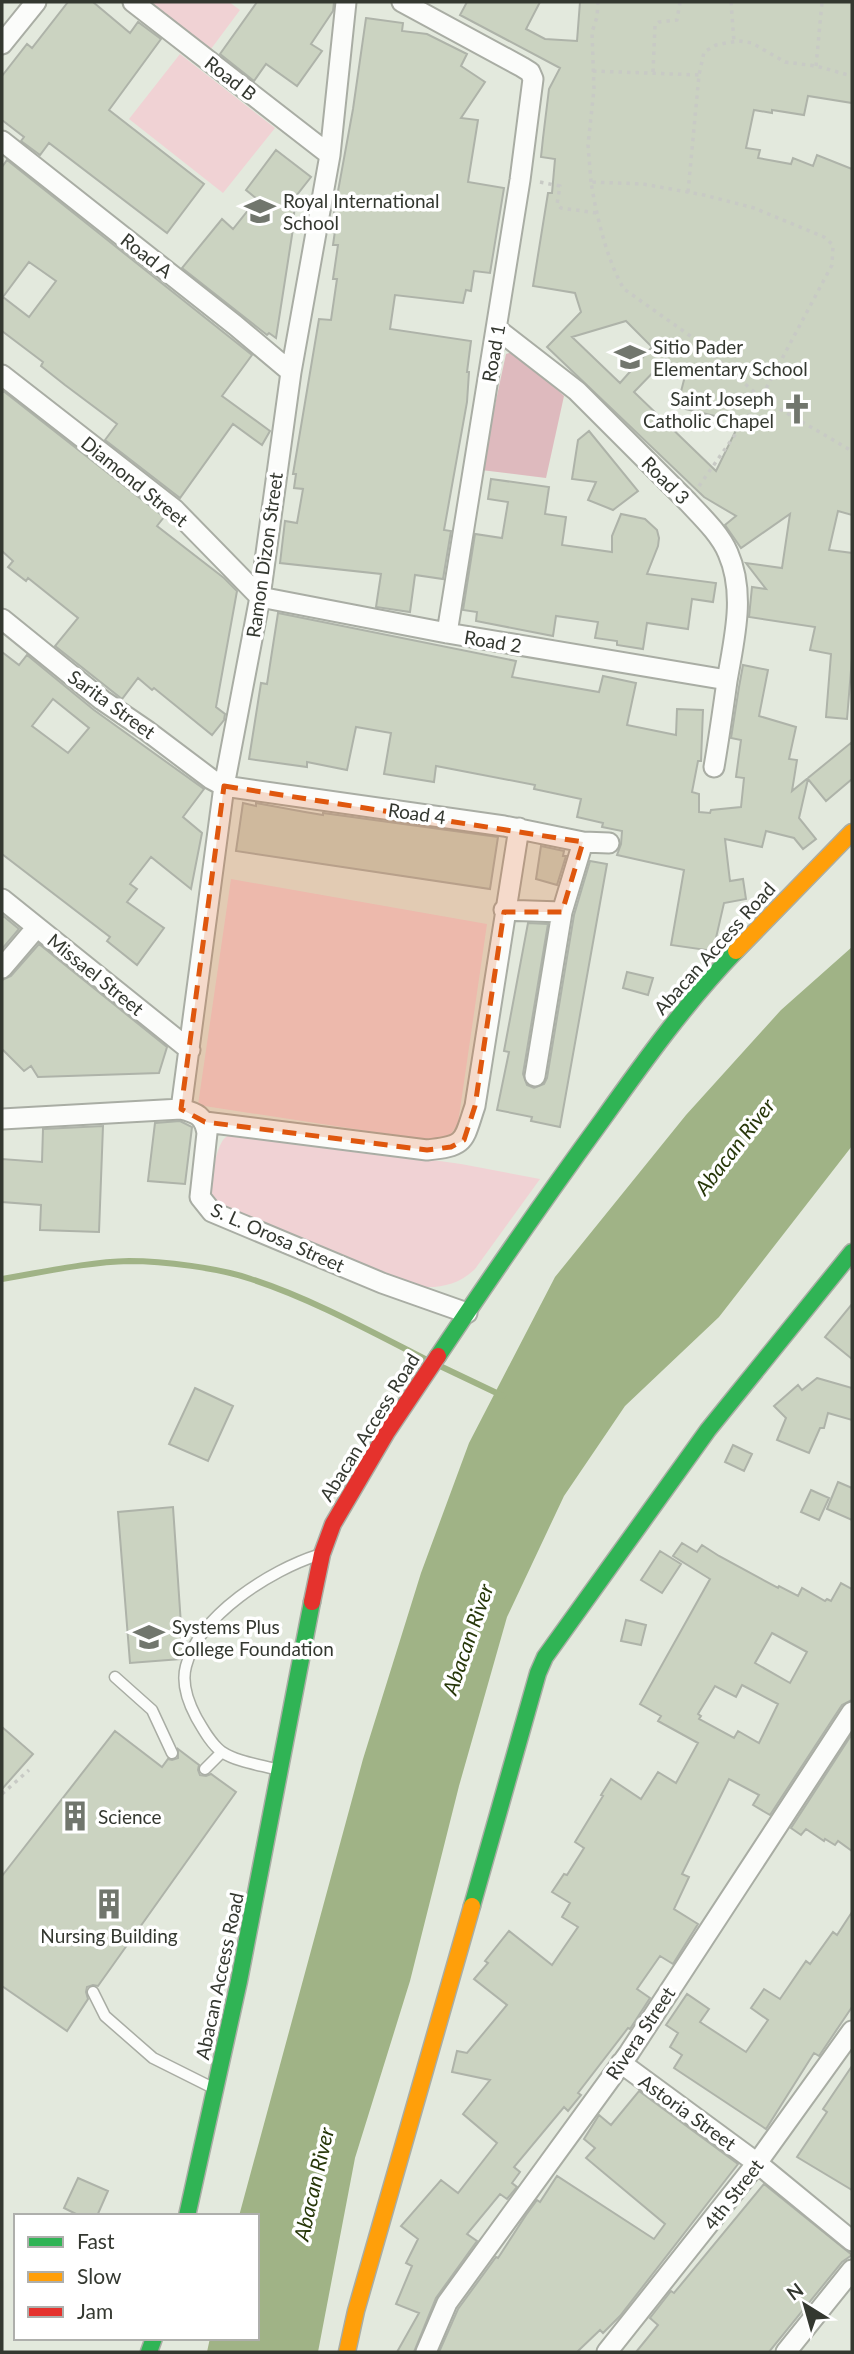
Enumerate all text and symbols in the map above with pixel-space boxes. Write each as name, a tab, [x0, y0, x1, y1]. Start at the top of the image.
street label: Road B	[201, 51, 261, 105]
place label: Royal International School	[283, 189, 439, 234]
school or university icon: Royal International School	[243, 194, 277, 228]
street label: Road A	[117, 228, 178, 282]
street label: Road 1	[477, 322, 509, 384]
place label: Sitio Pader Elementary School	[653, 335, 808, 380]
school or university icon: Sitio Pader Elementary School	[613, 340, 647, 374]
place label: Saint Joseph Catholic Chapel	[643, 387, 774, 432]
church icon: Saint Joseph Catholic Chapel	[780, 392, 814, 426]
street label: Diamond Street	[77, 431, 193, 531]
street label: Road 3	[637, 451, 695, 509]
street label: Ramon Dizon Street	[241, 471, 287, 639]
street label: Road 2	[463, 625, 523, 657]
street label: Sarita Street	[64, 665, 160, 743]
street label: Road 4	[387, 798, 447, 828]
street label: Abacan Access Road	[649, 877, 779, 1019]
street label: Missael Street	[43, 928, 149, 1020]
water label: Abacan River	[688, 1092, 780, 1200]
street label: S. L. Orosa Street	[208, 1197, 348, 1277]
street label: Abacan Access Road	[314, 1349, 424, 1505]
water label: Abacan River	[436, 1580, 498, 1698]
place label: Systems Plus College Foundation	[172, 1615, 334, 1660]
school or university icon: Systems Plus College Foundation	[132, 1620, 166, 1654]
building icon: Science	[58, 1799, 92, 1833]
place label: Science	[98, 1805, 161, 1828]
building icon: Nursing Building	[92, 1887, 126, 1921]
street label: Abacan Access Road	[190, 1890, 248, 2062]
place label: Nursing Building	[40, 1924, 178, 1947]
street label: Rivera Street	[601, 1982, 680, 2084]
street label: Astoria Street	[635, 2069, 741, 2155]
water label: Abacan River	[288, 2124, 338, 2244]
street label: 4th Street	[698, 2154, 768, 2234]
legend	[14, 2214, 259, 2340]
text: Fast	[77, 2228, 115, 2253]
text: Slow	[77, 2263, 122, 2288]
north arrow	[770, 2270, 840, 2340]
text: N	[782, 2277, 807, 2305]
text: Jam	[77, 2298, 113, 2323]

